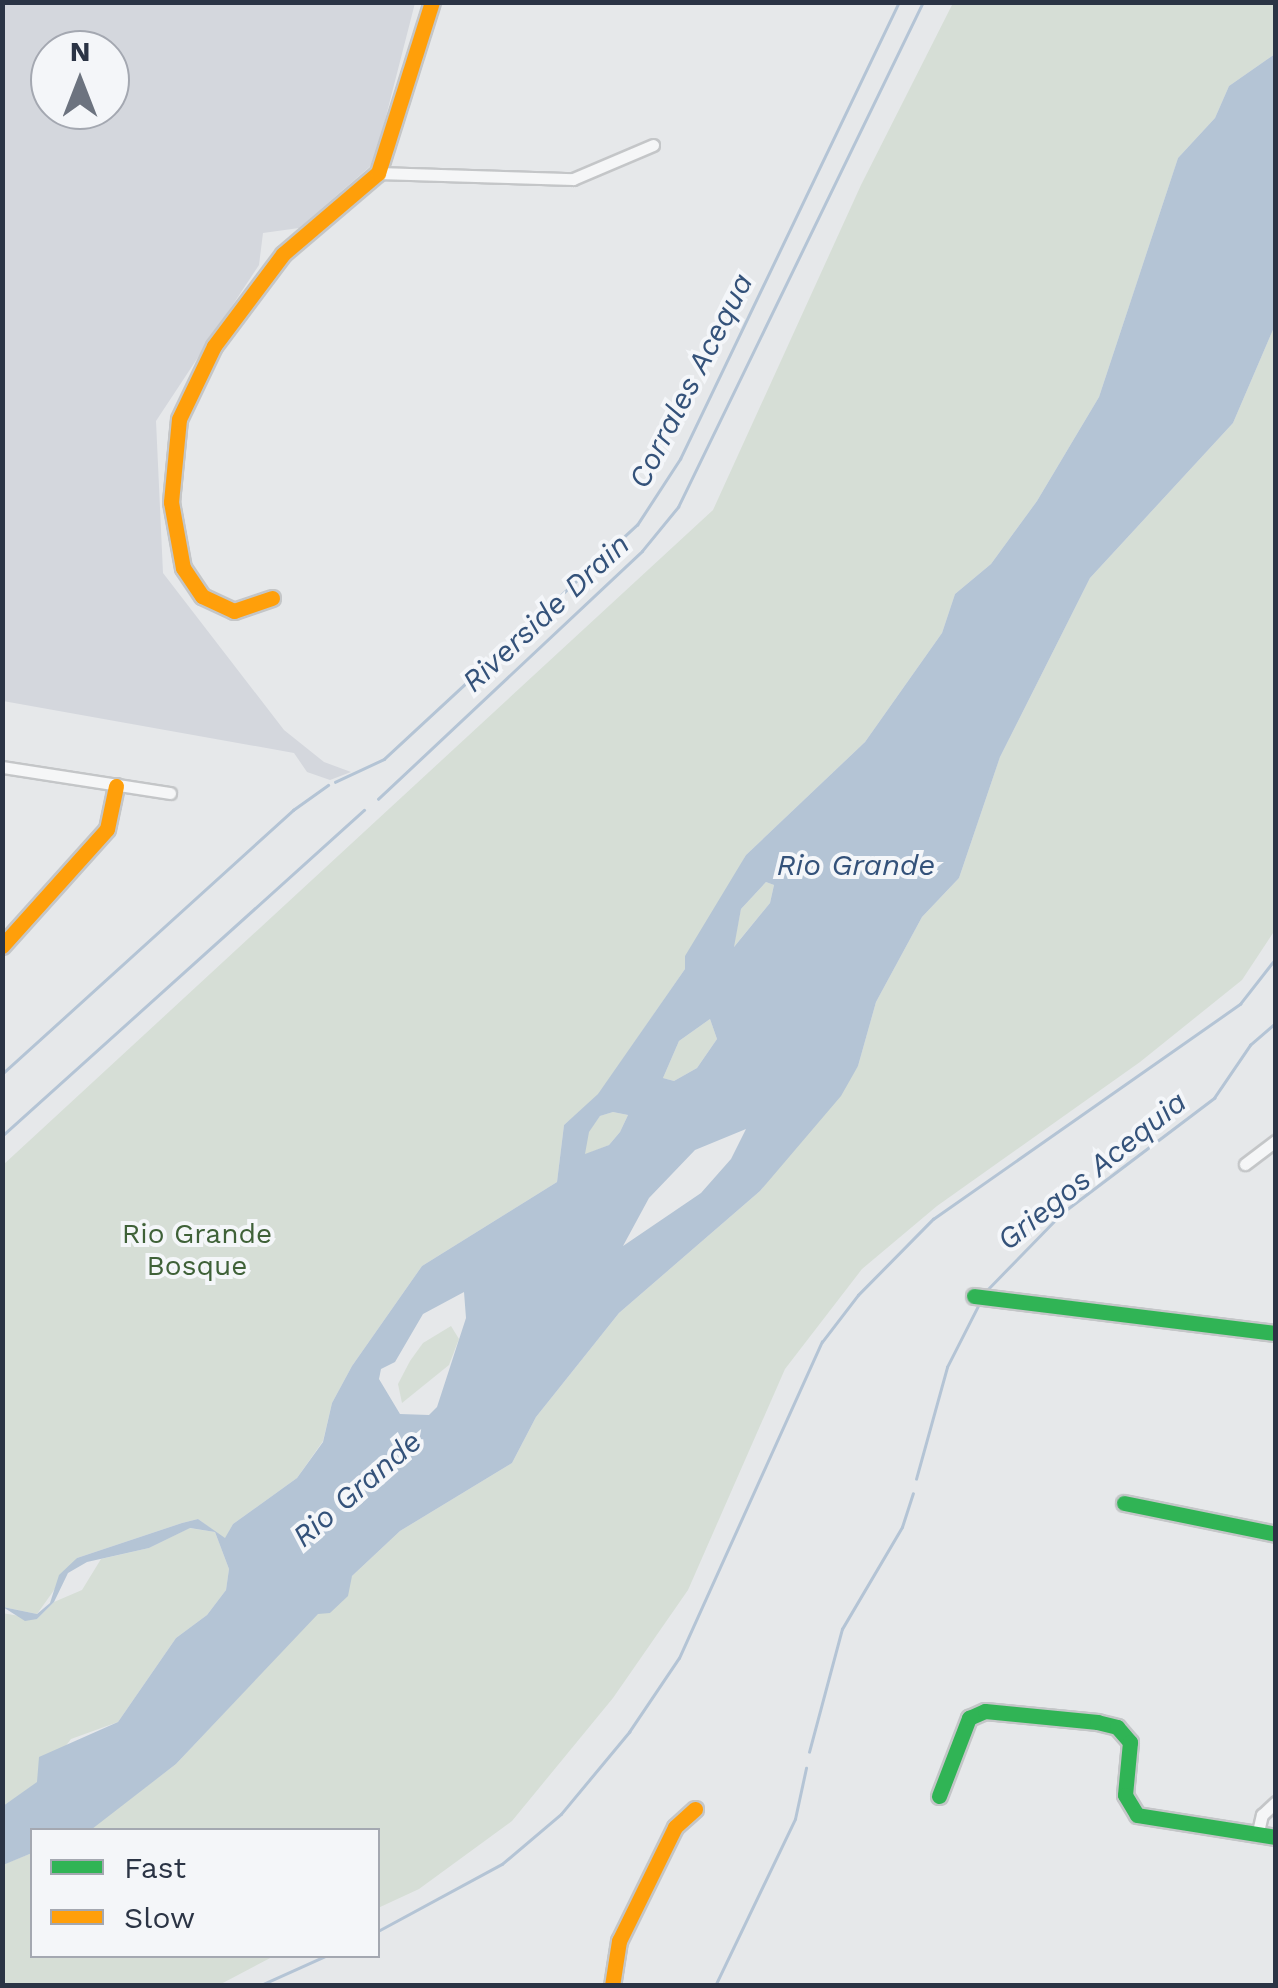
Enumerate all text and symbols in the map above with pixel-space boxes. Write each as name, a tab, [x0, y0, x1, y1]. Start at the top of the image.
north arrow	[30, 30, 130, 130]
text: N	[70, 35, 90, 68]
water label: Corrales Acequa	[621, 267, 761, 495]
water label: Riverside Drain	[455, 526, 637, 700]
water label: Rio Grande	[777, 847, 935, 883]
water label: Griegos Acequia	[990, 1083, 1194, 1259]
park label: Rio Grande Bosque	[122, 1217, 272, 1283]
water label: Rio Grande	[285, 1423, 429, 1555]
legend	[30, 1828, 380, 1958]
text: Fast	[124, 1850, 186, 1885]
text: Slow	[124, 1900, 195, 1935]

